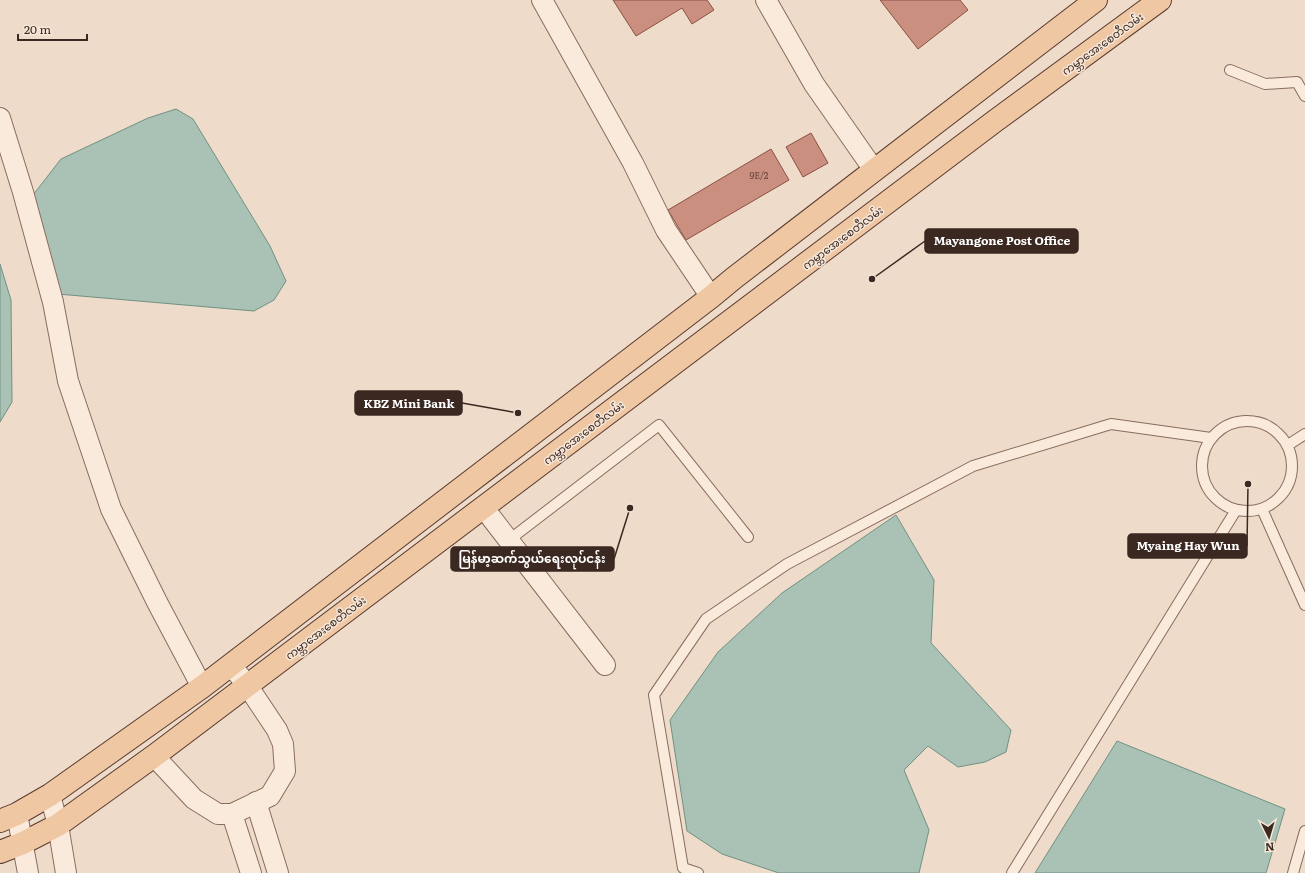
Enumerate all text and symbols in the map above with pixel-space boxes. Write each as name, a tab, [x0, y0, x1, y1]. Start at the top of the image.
street label: ကမ္ဘာအေးစေတီလမ်း	[1058, 8, 1147, 80]
scale bar	[18, 16, 87, 42]
text: 20 m	[24, 20, 51, 38]
house number: 9E/2	[750, 168, 769, 182]
street label: ကမ္ဘာအေးစေတီလမ်း	[798, 201, 887, 274]
callout: Mayangone Post Office	[925, 229, 1078, 253]
text: Mayangone Post Office	[934, 231, 1071, 249]
callout: KBZ Mini Bank	[355, 391, 462, 415]
text: KBZ Mini Bank	[363, 394, 455, 412]
street label: ကမ္ဘာအေးစေတီလမ်း	[539, 396, 628, 469]
callout: Myaing Hay Wun	[1128, 534, 1247, 558]
text: Myaing Hay Wun	[1136, 536, 1240, 554]
callout: မြန်မာ့ဆက်သွယ်ရေးလုပ်ငန်း	[451, 547, 614, 571]
text: မြန်မာ့ဆက်သွယ်ရေးလုပ်ငန်း	[458, 549, 606, 570]
street label: ကမ္ဘာအေးစေတီလမ်း	[281, 591, 370, 664]
north arrow	[1249, 817, 1289, 857]
text: N	[1265, 840, 1275, 856]

